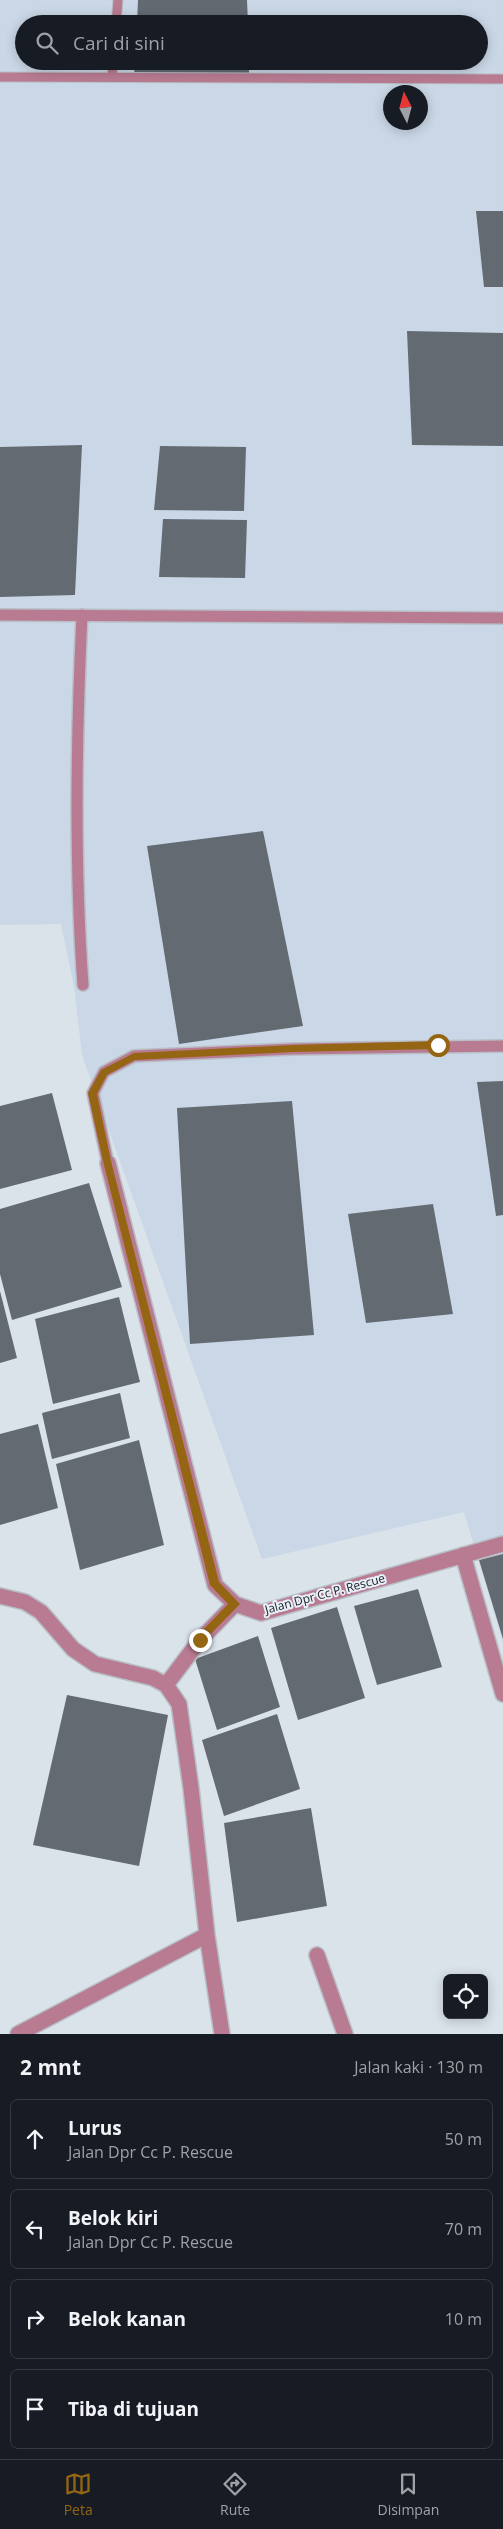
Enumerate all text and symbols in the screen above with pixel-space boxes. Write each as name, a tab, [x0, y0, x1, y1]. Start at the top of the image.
search box	[15, 15, 488, 70]
icon: search	[33, 29, 61, 57]
text: Cari di sini	[73, 30, 165, 56]
north arrow	[383, 85, 428, 130]
route start	[427, 1034, 450, 1057]
street label: Jalan Dpr Cc P. Rescue	[262, 1569, 387, 1618]
route end	[189, 1629, 212, 1652]
map controls	[443, 1974, 488, 2019]
button: locate	[443, 1974, 488, 2019]
text: 2 mnt	[20, 2053, 81, 2081]
text: Jalan kaki · 130 m	[354, 2056, 483, 2078]
text: Lurus	[68, 2115, 122, 2141]
icon: ahead	[21, 2125, 49, 2153]
text: 50 m	[445, 2128, 482, 2150]
text: Jalan Dpr Cc P. Rescue	[68, 2141, 233, 2163]
text: Belok kiri	[68, 2205, 158, 2231]
icon: left	[21, 2215, 49, 2243]
text: 70 m	[445, 2218, 482, 2240]
text: Jalan Dpr Cc P. Rescue	[68, 2231, 233, 2253]
icon: right	[21, 2305, 49, 2333]
text: Belok kanan	[68, 2306, 186, 2332]
text: 10 m	[445, 2308, 482, 2330]
icon: arrive	[21, 2395, 49, 2423]
text: Tiba di tujuan	[68, 2396, 199, 2422]
tab: Peta	[64, 2470, 93, 2519]
tab: Rute	[220, 2470, 250, 2519]
tab: Disimpan	[378, 2470, 439, 2519]

